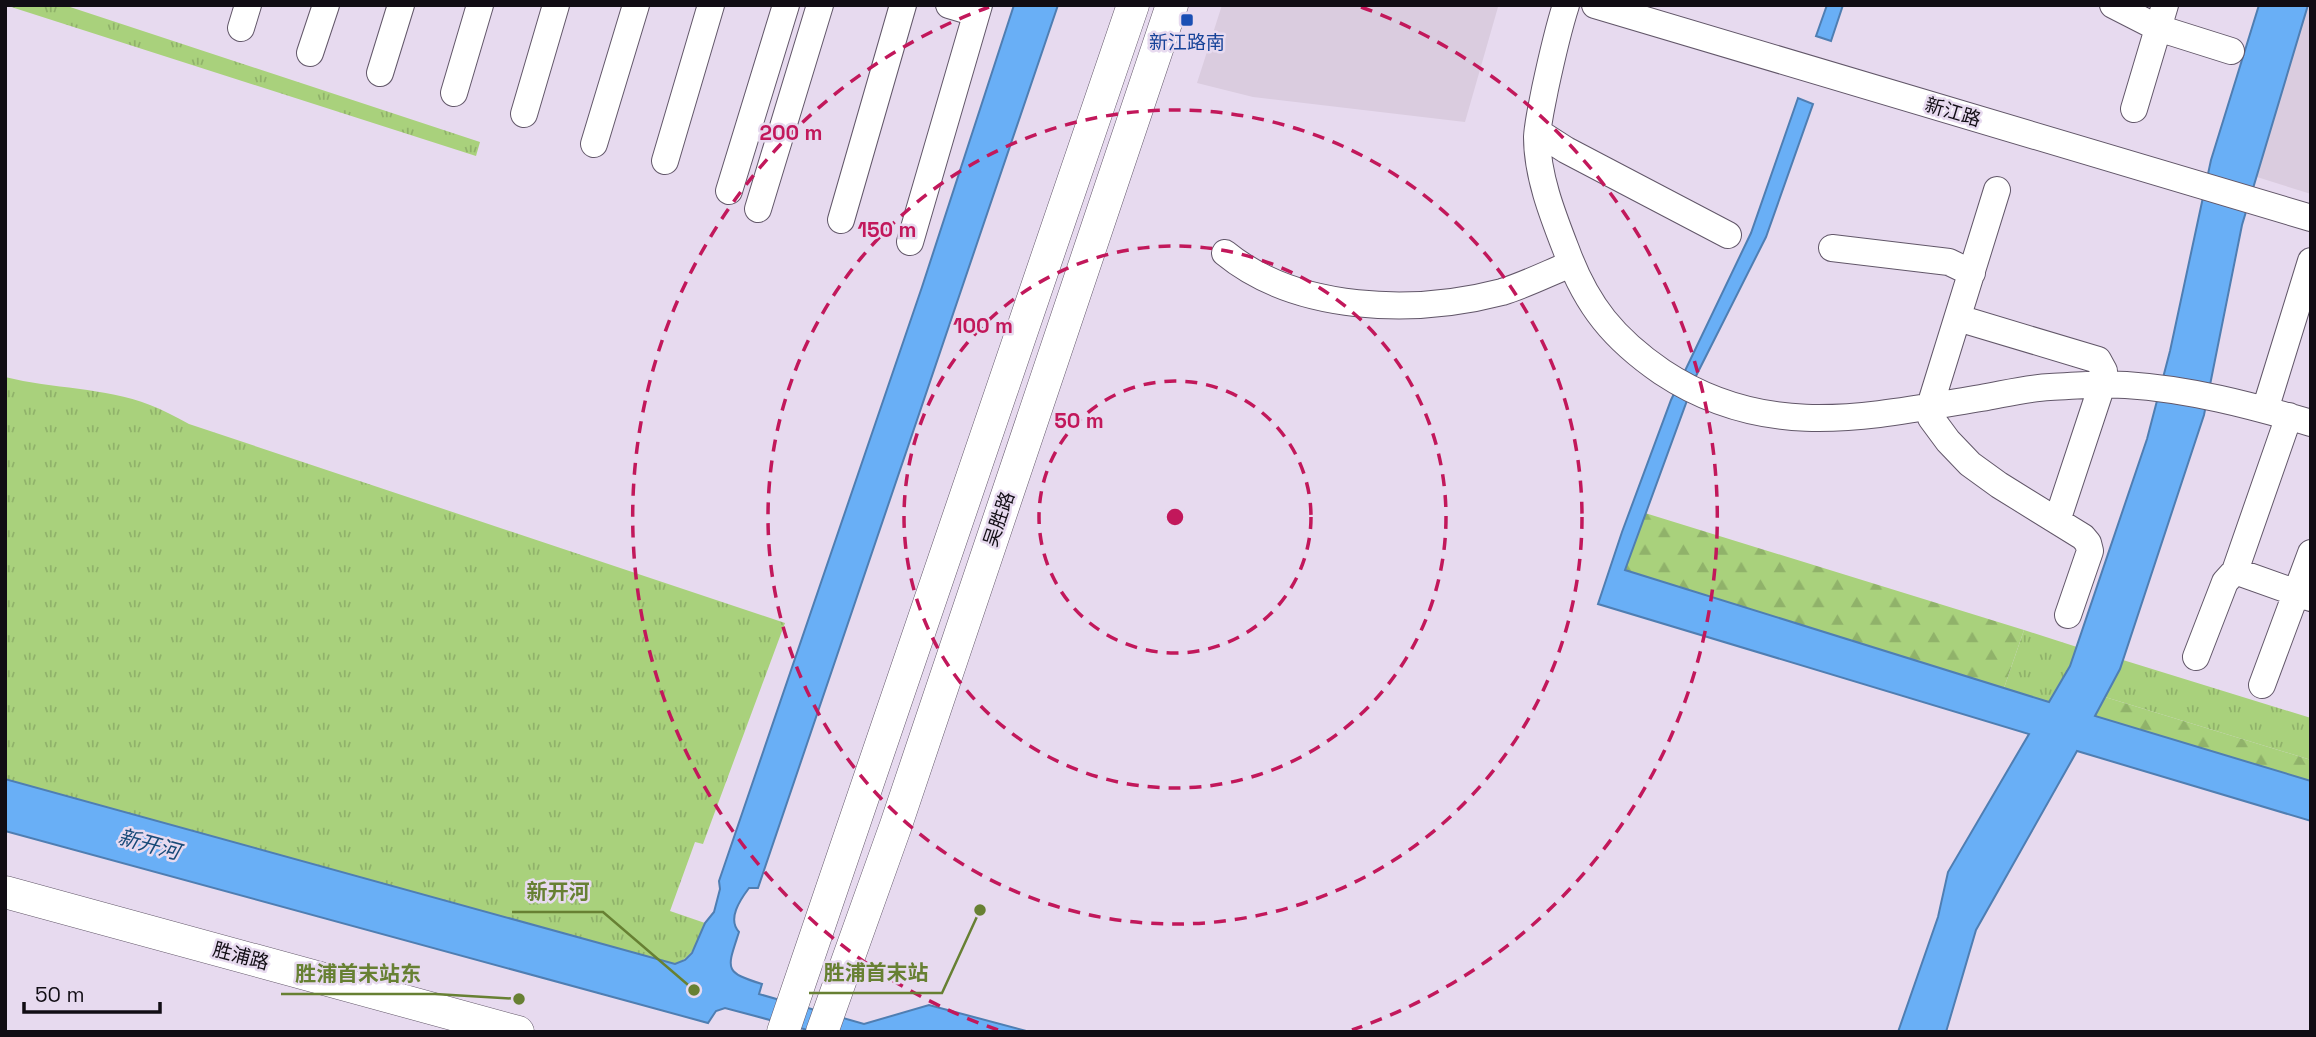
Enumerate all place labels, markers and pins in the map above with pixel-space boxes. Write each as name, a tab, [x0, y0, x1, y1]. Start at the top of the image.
marker: 新江路南	[1179, 12, 1195, 28]
place label: 新江路南	[1149, 30, 1225, 55]
centre of rings	[1163, 505, 1187, 529]
callout: 新开河	[512, 870, 603, 912]
callout: 胜浦首末站	[809, 951, 942, 993]
callout: 胜浦首末站东	[281, 952, 435, 994]

